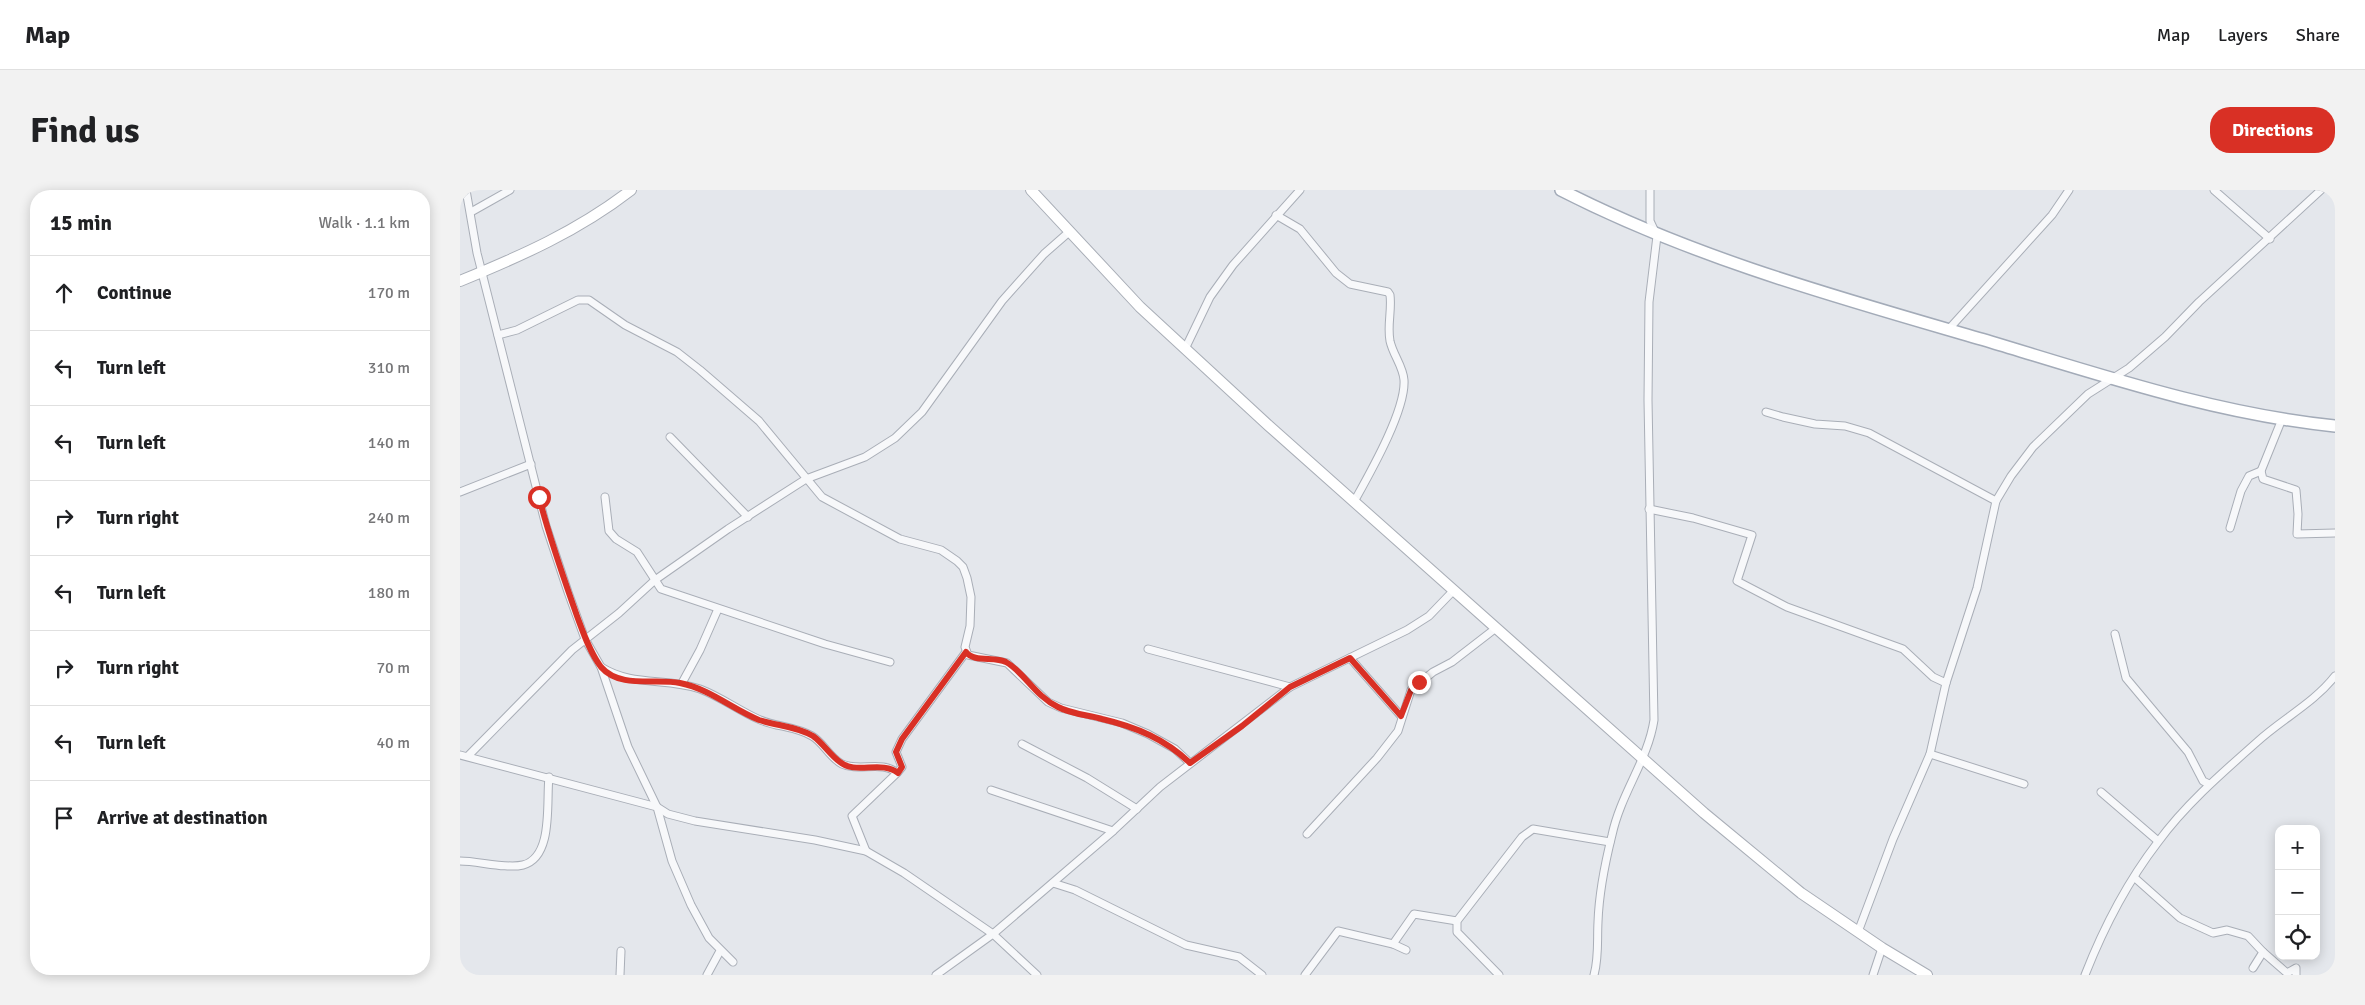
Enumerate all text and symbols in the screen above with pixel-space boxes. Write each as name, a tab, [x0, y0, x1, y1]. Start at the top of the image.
text: Map	[25, 20, 70, 50]
text: Map	[2157, 24, 2190, 46]
text: Layers	[2218, 24, 2268, 46]
text: Share	[2296, 24, 2340, 46]
button: Directions	[2210, 107, 2335, 153]
text: Find us	[30, 109, 140, 152]
text: 15 min	[50, 210, 112, 236]
text: Walk · 1.1 km	[318, 213, 410, 233]
icon: ahead	[50, 279, 78, 307]
text: Continue	[97, 281, 172, 305]
text: 170 m	[368, 283, 410, 303]
icon: left	[50, 354, 78, 382]
text: Turn left	[97, 356, 166, 380]
text: 310 m	[368, 358, 410, 378]
icon: left	[50, 429, 78, 457]
text: Turn left	[97, 431, 166, 455]
text: 140 m	[368, 433, 410, 453]
route start	[528, 486, 551, 509]
icon: right	[50, 504, 78, 532]
text: Turn right	[97, 506, 179, 530]
text: 240 m	[368, 508, 410, 528]
icon: left	[50, 579, 78, 607]
text: Turn left	[97, 581, 166, 605]
text: 180 m	[368, 583, 410, 603]
icon: right	[50, 654, 78, 682]
text: Turn right	[97, 656, 179, 680]
text: 70 m	[376, 658, 410, 678]
route end	[1408, 671, 1431, 694]
icon: left	[50, 729, 78, 757]
text: Turn left	[97, 731, 166, 755]
text: 40 m	[376, 733, 410, 753]
icon: arrive	[50, 804, 78, 832]
text: Arrive at destination	[97, 806, 268, 830]
map controls	[2275, 825, 2320, 960]
button: +	[2275, 825, 2320, 870]
button: −	[2275, 870, 2320, 915]
button: locate	[2275, 915, 2320, 960]

